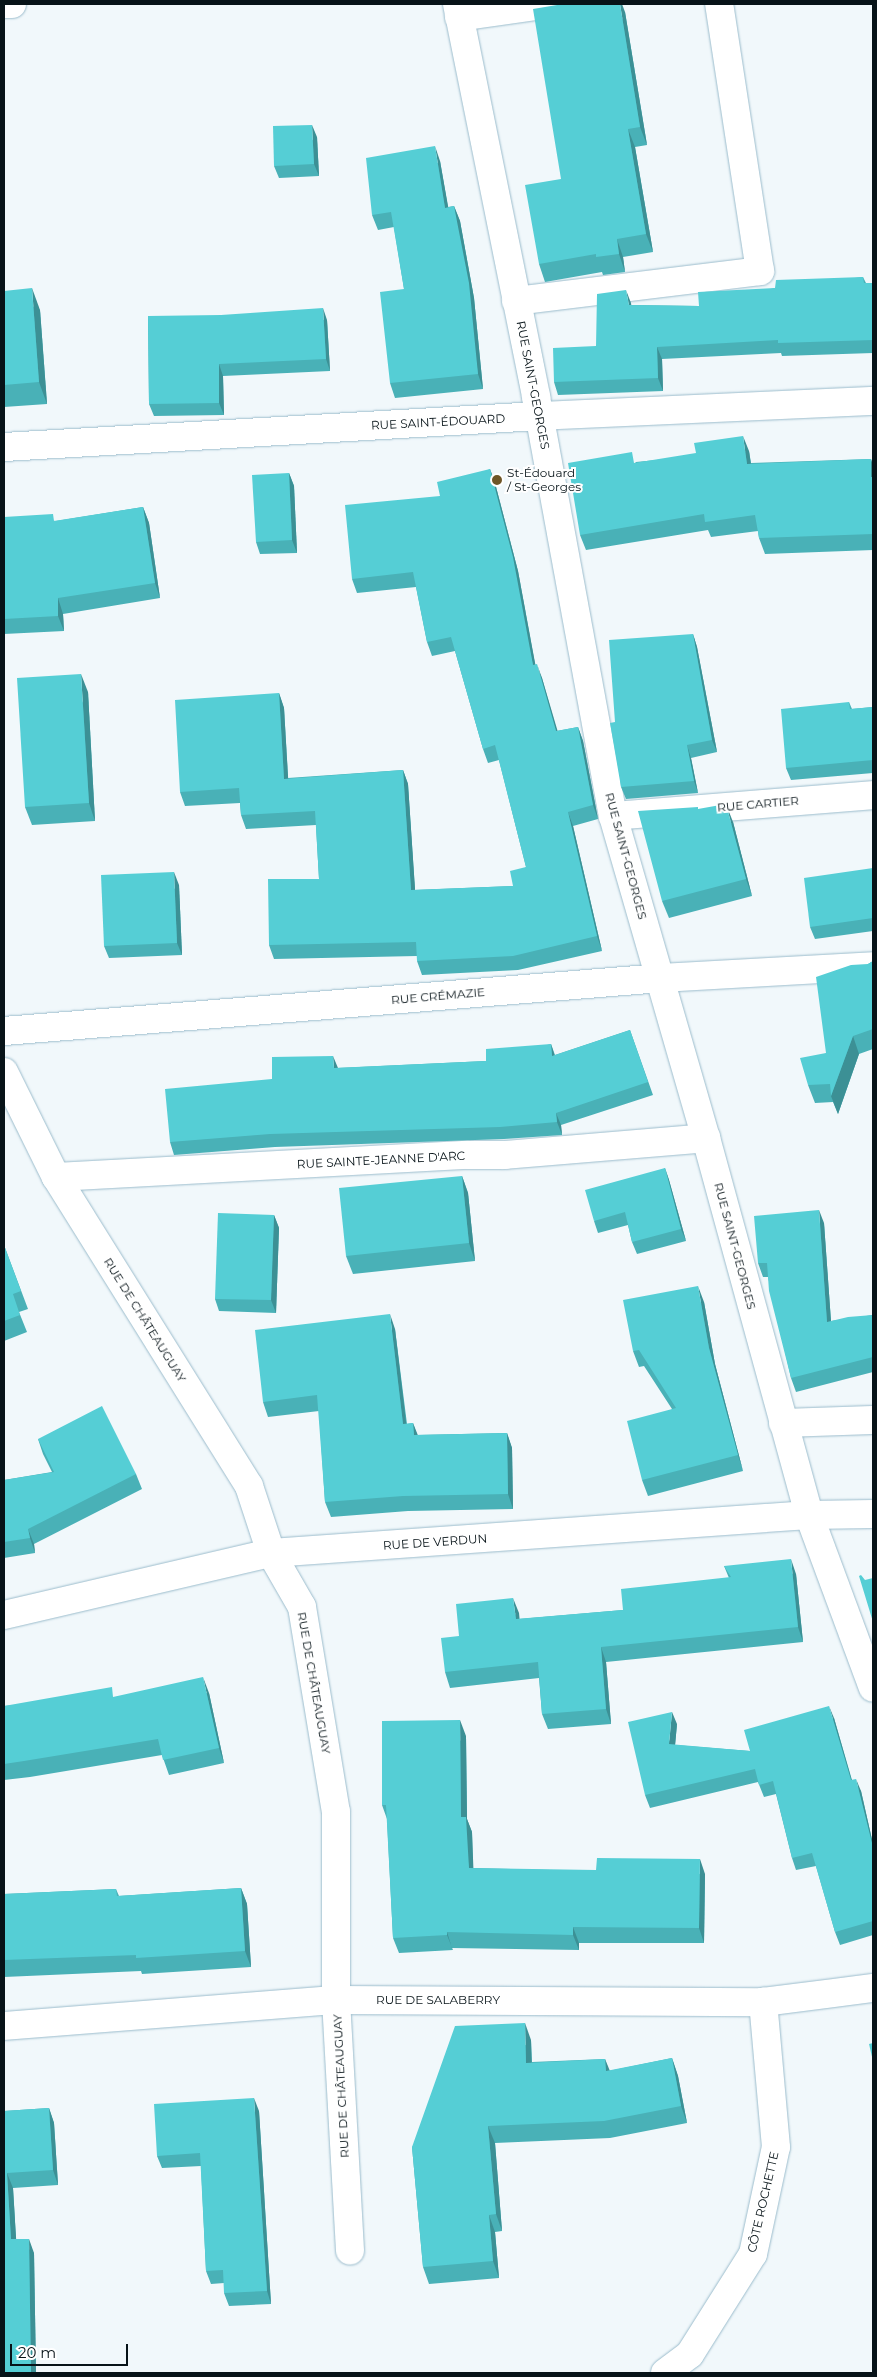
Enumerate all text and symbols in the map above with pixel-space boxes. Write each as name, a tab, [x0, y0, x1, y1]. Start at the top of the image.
street label: RUE SAINT-GEORGES	[513, 320, 553, 450]
street label: RUE SAINT-ÉDOUARD	[371, 411, 505, 433]
place label: St-Édouard / St-Georges	[507, 466, 581, 494]
marker: St-Édouard / St-Georges	[491, 474, 503, 486]
street label: RUE SAINT-GEORGES	[602, 791, 650, 921]
street label: RUE CARTIER	[717, 793, 799, 815]
street label: RUE CRÉMAZIE	[391, 985, 485, 1007]
street label: RUE SAINTE-JEANNE D'ARC	[297, 1148, 465, 1172]
street label: RUE SAINT-GEORGES	[711, 1181, 759, 1311]
street label: RUE DE CHÂTEAUGUAY	[101, 1255, 189, 1385]
street label: RUE DE VERDUN	[382, 1531, 488, 1553]
street label: RUE DE CHÂTEAUGUAY	[294, 1611, 334, 1755]
street label: RUE DE SALABERRY	[376, 1993, 500, 2007]
street label: RUE DE CHÂTEAUGUAY	[330, 2014, 352, 2158]
street label: CÔTE ROCHETTE	[744, 2150, 782, 2254]
scale bar	[12, 2334, 130, 2366]
text: 20 m	[18, 2343, 56, 2362]

